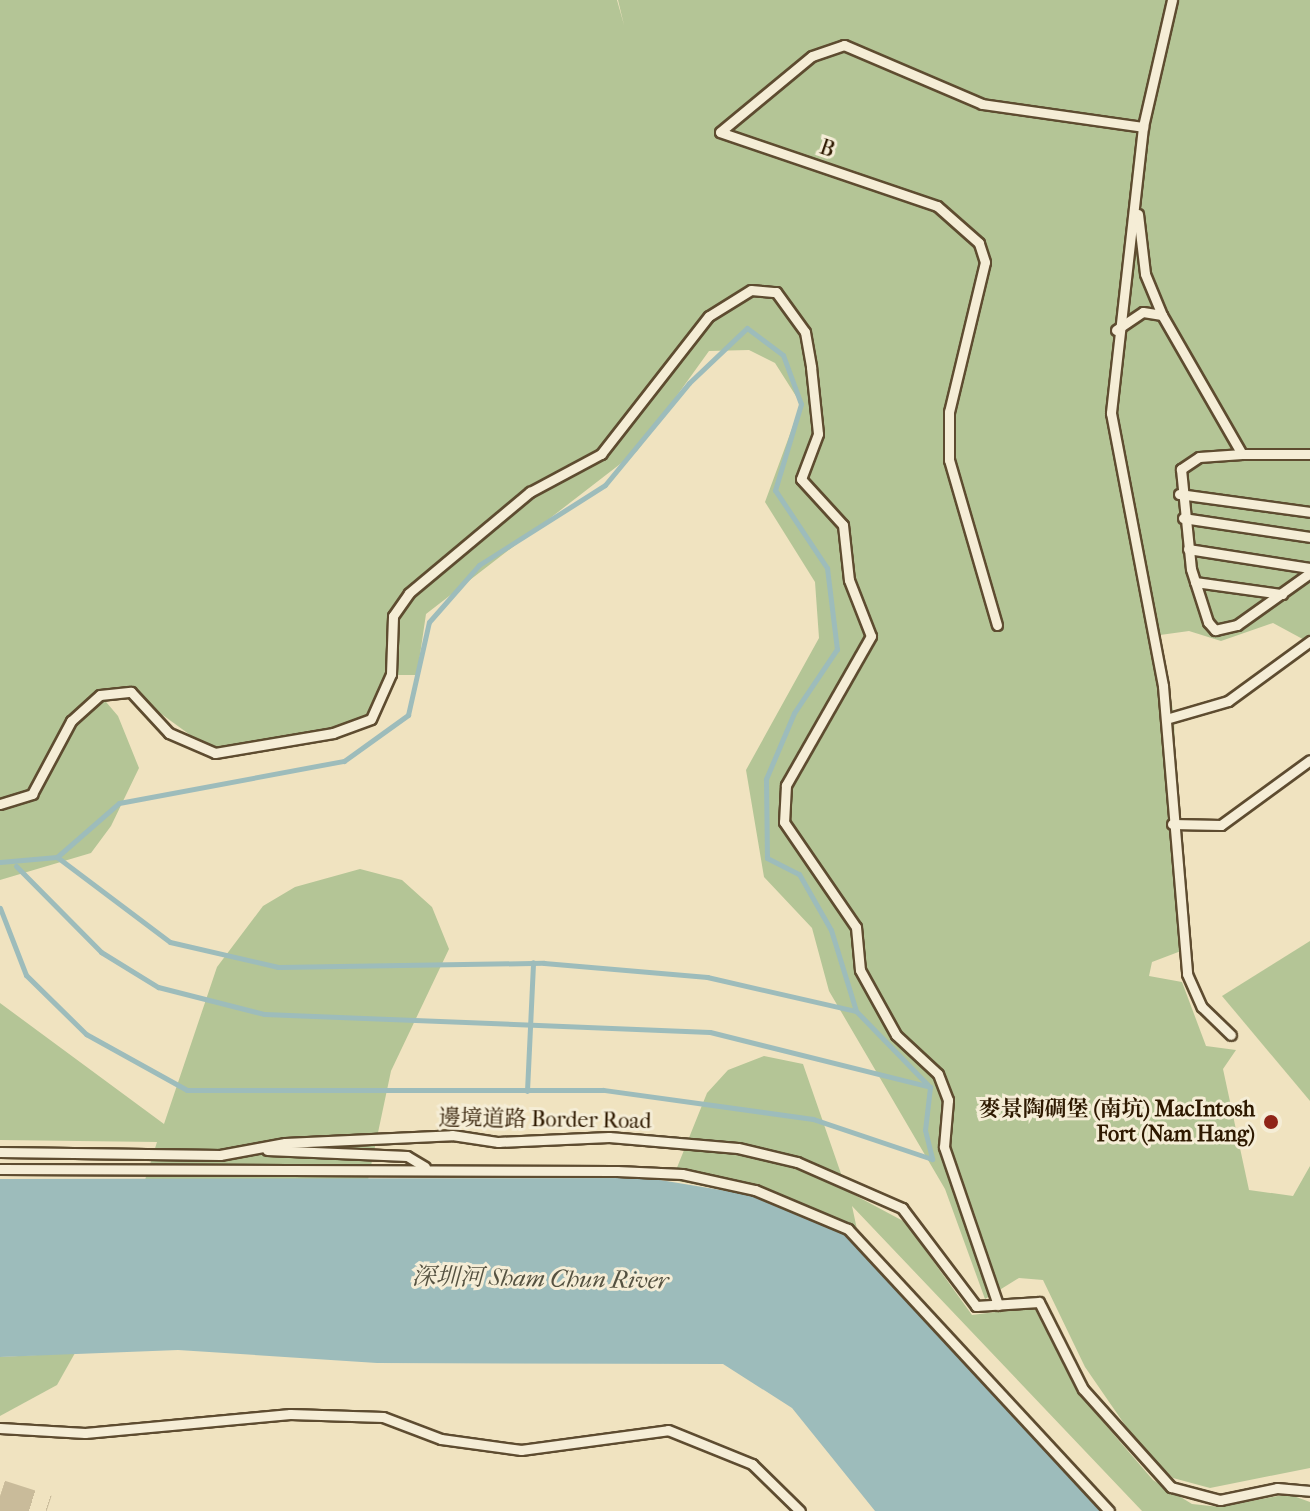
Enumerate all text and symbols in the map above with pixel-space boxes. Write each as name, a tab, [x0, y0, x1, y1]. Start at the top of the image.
street label: B	[816, 134, 838, 164]
place label: 麥景陶碉堡 (南坑) MacIntosh Fort (Nam Hang)	[979, 1096, 1255, 1148]
street label: 邊境道路 Border Road	[438, 1105, 652, 1135]
marker: 麥景陶碉堡 (南坑) MacIntosh Fort (Nam Hang)	[1262, 1113, 1280, 1131]
water label: 深圳河 Sham Chun River	[411, 1262, 669, 1296]

